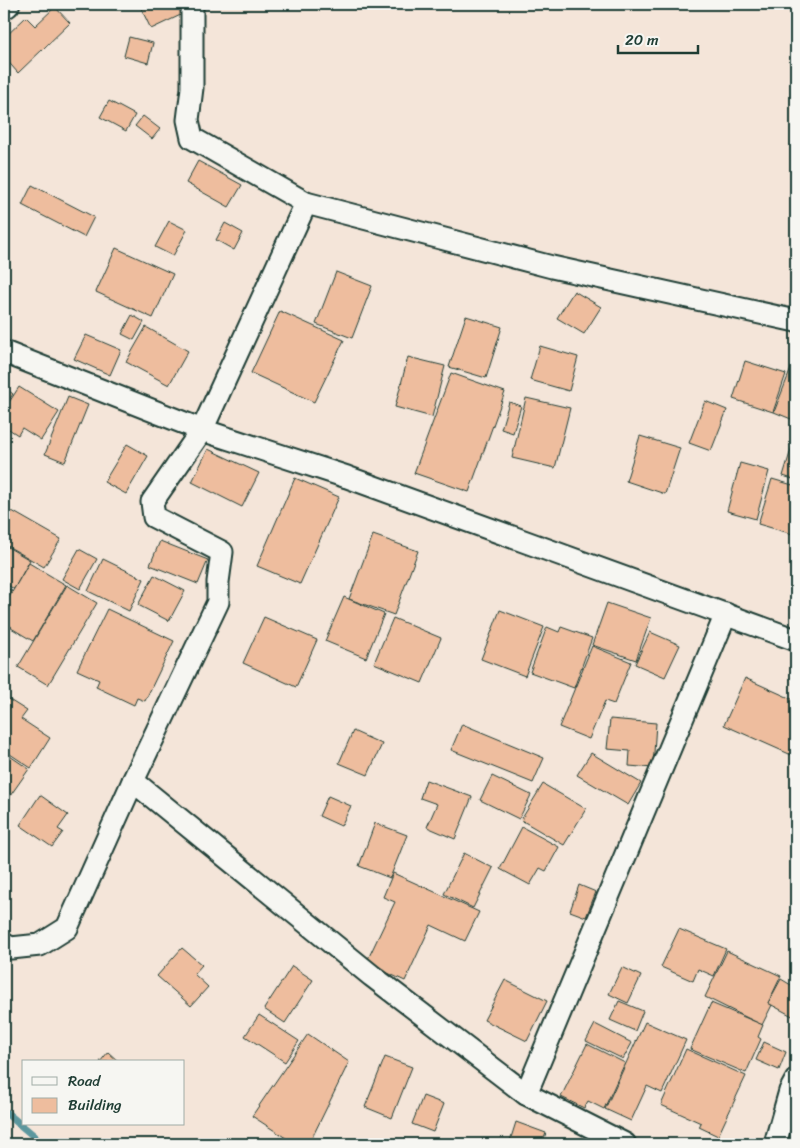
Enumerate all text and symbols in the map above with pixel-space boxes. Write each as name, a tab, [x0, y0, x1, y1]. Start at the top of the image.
scale bar	[618, 22, 698, 54]
text: 20 m	[625, 27, 659, 53]
legend	[22, 1060, 185, 1126]
text: Road	[68, 1068, 101, 1094]
text: Building	[68, 1092, 122, 1118]

